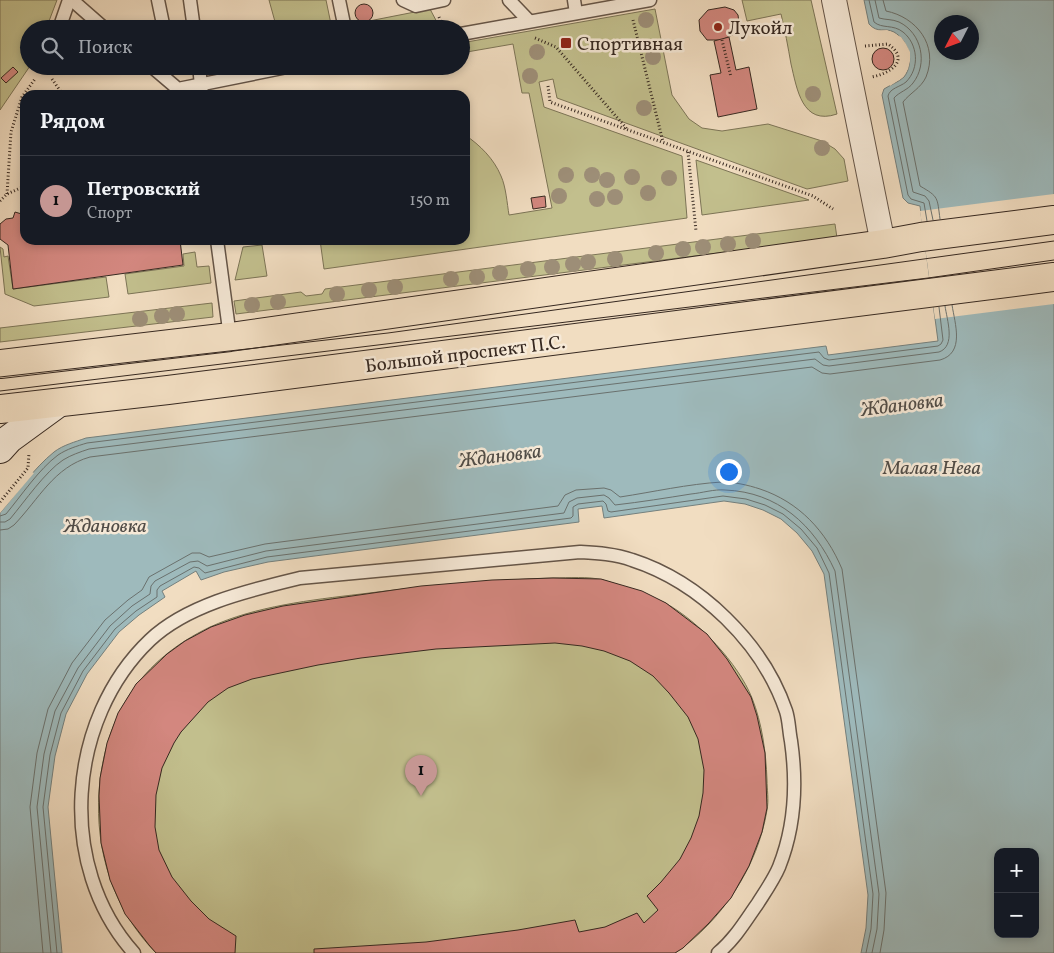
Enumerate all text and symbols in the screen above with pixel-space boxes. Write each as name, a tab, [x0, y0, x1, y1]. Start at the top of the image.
north arrow	[934, 15, 979, 60]
place label: Лукойл	[728, 16, 792, 42]
search box	[20, 20, 470, 75]
marker: Лукойл	[712, 21, 724, 33]
place label: Спортивная	[577, 32, 683, 58]
icon: search	[38, 34, 66, 62]
text: Поиск	[78, 35, 132, 61]
marker: Спортивная	[559, 36, 573, 50]
text: Рядом	[40, 108, 105, 137]
text: Петровский	[87, 177, 200, 203]
text: 1	[53, 190, 59, 212]
text: 150 m	[409, 190, 450, 212]
text: Спорт	[87, 203, 132, 225]
street label: Большой проспект П.С.	[363, 330, 567, 380]
water label: Ждановка	[858, 387, 945, 425]
water label: Ждановка	[456, 438, 543, 476]
water label: Малая Нева	[882, 455, 981, 483]
your location	[716, 459, 742, 485]
water label: Ждановка	[62, 513, 147, 541]
pin: 1	[405, 755, 437, 796]
map controls	[994, 848, 1039, 938]
button: +	[994, 848, 1039, 893]
button: −	[994, 893, 1039, 938]

